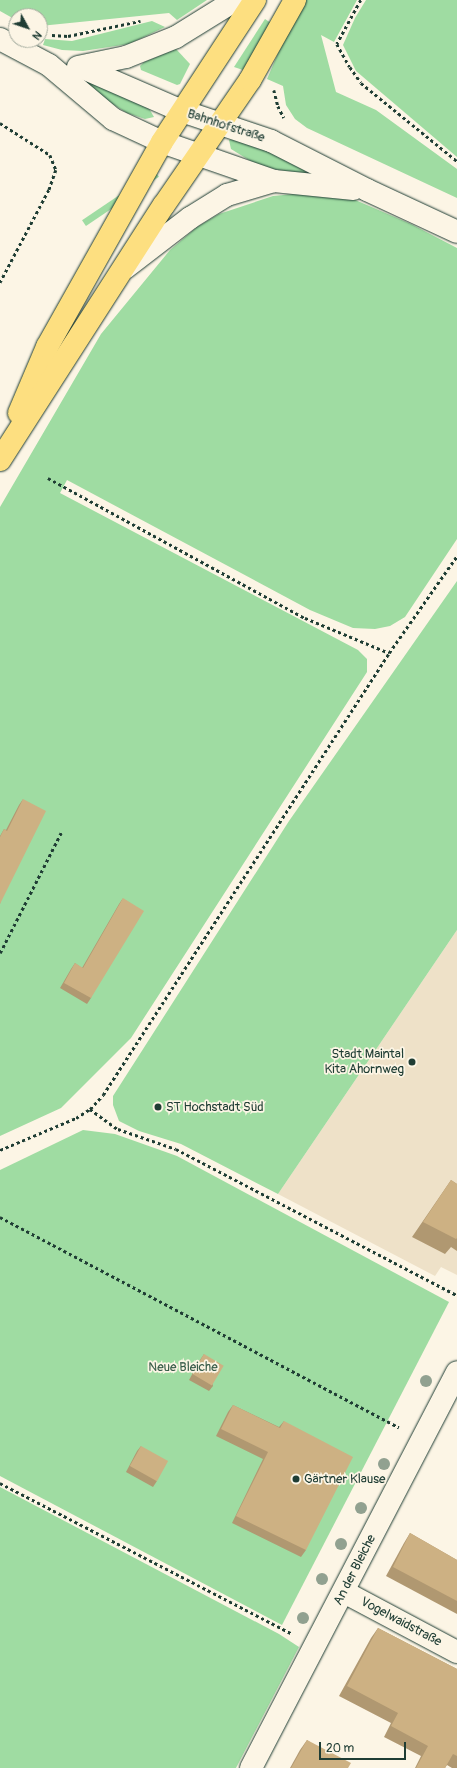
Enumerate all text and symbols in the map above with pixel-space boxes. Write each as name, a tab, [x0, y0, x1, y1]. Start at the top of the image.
north arrow	[8, 8, 48, 48]
text: N	[29, 28, 44, 42]
street label: Bahnhofstraße	[185, 106, 267, 146]
place label: Stadt Maintal Kita Ahornweg	[325, 1047, 404, 1078]
marker: Stadt Maintal Kita Ahornweg	[407, 1057, 417, 1067]
place label: ST Hochstadt Süd	[166, 1099, 264, 1115]
marker: ST Hochstadt Süd	[153, 1102, 163, 1112]
park label: Neue Bleiche	[148, 1359, 218, 1375]
place label: Gärtner Klause	[304, 1471, 385, 1487]
marker: Gärtner Klause	[291, 1474, 301, 1484]
street label: An der Bleiche	[331, 1532, 379, 1608]
street label: Vogelwaidstraße	[358, 1594, 444, 1650]
scale bar	[321, 1734, 408, 1760]
text: 20 m	[326, 1741, 354, 1756]

